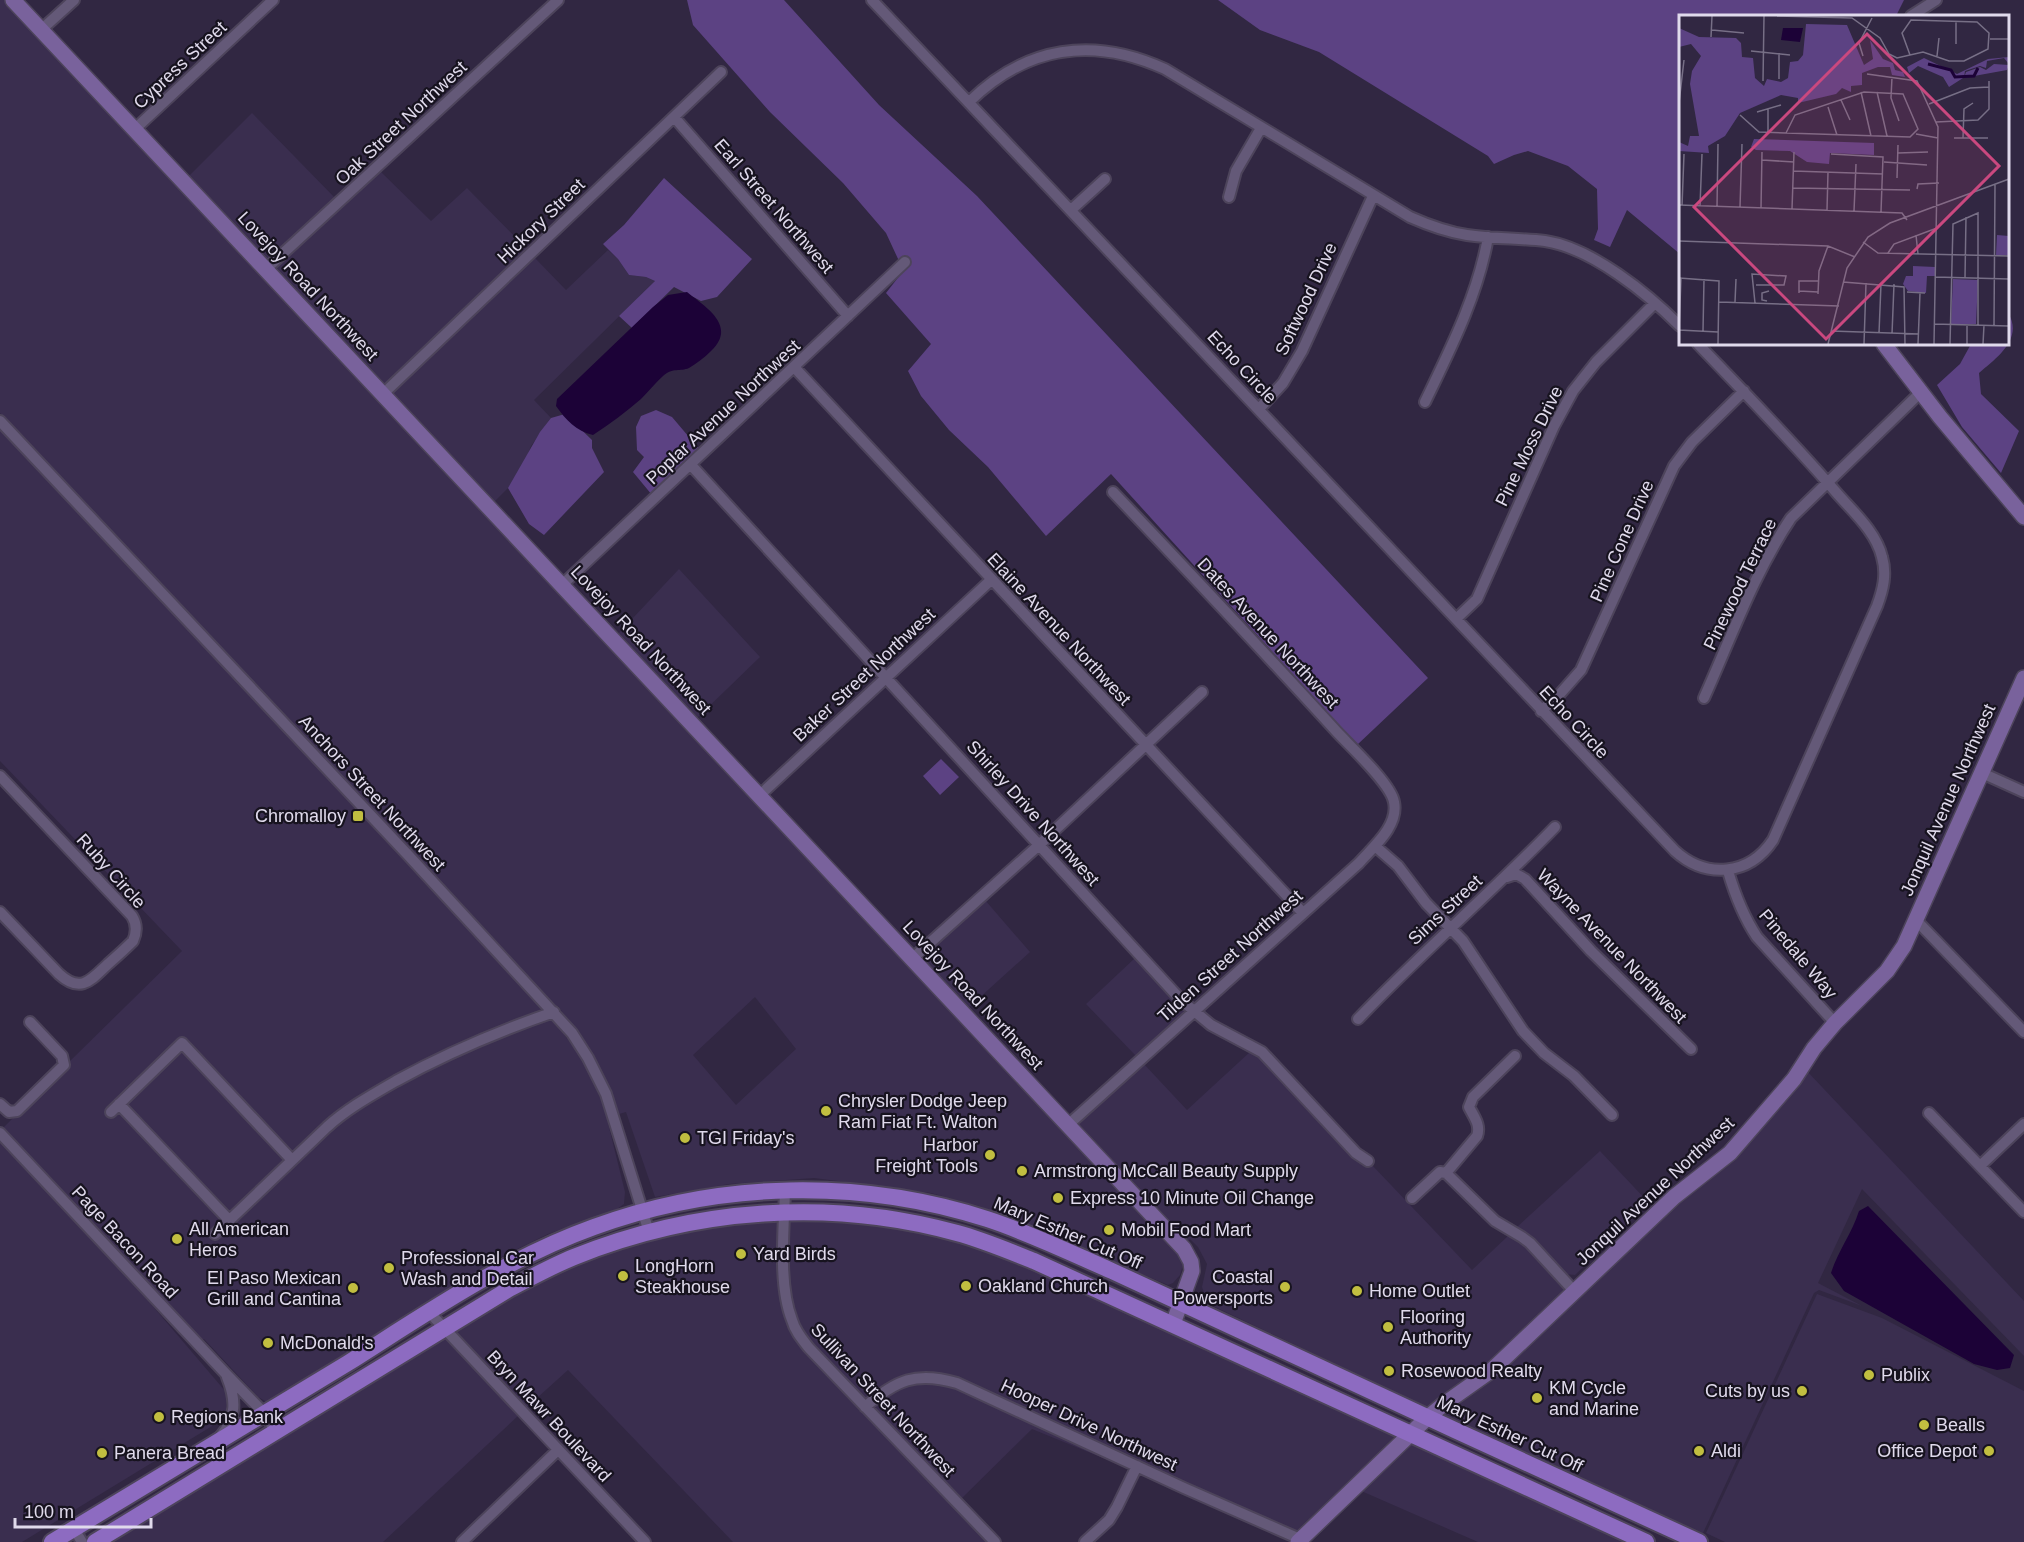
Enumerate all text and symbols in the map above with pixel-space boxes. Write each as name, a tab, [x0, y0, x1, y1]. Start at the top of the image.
inset map	[1679, 15, 2009, 345]
street label: Cypress Street	[130, 17, 230, 113]
street label: Oak Street Northwest	[331, 57, 471, 189]
street label: Earl Street Northwest	[710, 135, 838, 277]
street label: Hickory Street	[493, 175, 589, 267]
street label: Lovejoy Road Northwest	[234, 207, 382, 365]
street label: Softwood Drive	[1271, 239, 1341, 359]
street label: Echo Circle	[1203, 327, 1281, 407]
street label: Poplar Avenue Northwest	[642, 336, 804, 488]
street label: Pine Moss Drive	[1491, 383, 1567, 509]
street label: Pine Cone Drive	[1586, 477, 1658, 605]
street label: Pinewood Terrace	[1700, 515, 1780, 653]
street label: Elaine Avenue Northwest	[983, 549, 1135, 709]
street label: Dates Avenue Northwest	[1193, 554, 1343, 712]
street label: Lovejoy Road Northwest	[567, 561, 715, 719]
street label: Baker Street Northwest	[789, 604, 939, 746]
street label: Echo Circle	[1535, 682, 1613, 762]
street label: Jonquil Avenue Northwest	[1897, 701, 1999, 899]
street label: Anchors Street Northwest	[295, 711, 449, 875]
street label: Shirley Drive Northwest	[963, 736, 1103, 890]
place label: Chromalloy	[255, 806, 346, 826]
marker: Chromalloy	[351, 809, 365, 823]
street label: Ruby Circle	[72, 830, 150, 912]
street label: Wayne Avenue Northwest	[1533, 865, 1691, 1027]
street label: Sims Street	[1404, 871, 1486, 949]
street label: Tilden Street Northwest	[1154, 886, 1306, 1026]
street label: Pinedale Way	[1755, 905, 1841, 1003]
street label: Lovejoy Road Northwest	[899, 916, 1047, 1074]
place label: Chrysler Dodge Jeep Ram Fiat Ft. Walton	[838, 1091, 1007, 1132]
marker: Chrysler Dodge Jeep Ram Fiat Ft. Walton	[819, 1104, 833, 1118]
street label: Jonquil Avenue Northwest	[1572, 1113, 1738, 1269]
place label: TGI Friday's	[697, 1128, 794, 1148]
marker: TGI Friday's	[678, 1131, 692, 1145]
place label: Harbor Freight Tools	[875, 1135, 978, 1176]
marker: Harbor Freight Tools	[983, 1148, 997, 1162]
place label: Armstrong McCall Beauty Supply	[1034, 1161, 1298, 1181]
marker: Armstrong McCall Beauty Supply	[1015, 1164, 1029, 1178]
street label: Page Bacon Road	[68, 1182, 182, 1302]
place label: Express 10 Minute Oil Change	[1070, 1188, 1314, 1208]
marker: Express 10 Minute Oil Change	[1051, 1191, 1065, 1205]
street label: Mary Esther Cut Off	[991, 1193, 1146, 1274]
place label: All American Heros	[189, 1219, 289, 1260]
place label: Mobil Food Mart	[1121, 1220, 1251, 1240]
marker: Mobil Food Mart	[1102, 1223, 1116, 1237]
marker: All American Heros	[170, 1232, 184, 1246]
place label: Yard Birds	[753, 1244, 836, 1264]
marker: Yard Birds	[734, 1247, 748, 1261]
place label: Professional Car Wash and Detail	[401, 1248, 534, 1289]
place label: LongHorn Steakhouse	[635, 1256, 730, 1297]
marker: Professional Car Wash and Detail	[382, 1261, 396, 1275]
place label: Coastal Powersports	[1173, 1267, 1273, 1308]
place label: El Paso Mexican Grill and Cantina	[207, 1268, 342, 1309]
marker: LongHorn Steakhouse	[616, 1269, 630, 1283]
place label: Oakland Church	[978, 1276, 1108, 1296]
marker: Oakland Church	[959, 1279, 973, 1293]
marker: Coastal Powersports	[1278, 1280, 1292, 1294]
marker: El Paso Mexican Grill and Cantina	[346, 1281, 360, 1295]
place label: Home Outlet	[1369, 1281, 1470, 1301]
marker: Home Outlet	[1350, 1284, 1364, 1298]
place label: Flooring Authority	[1400, 1307, 1471, 1348]
street label: Sullivan Street Northwest	[807, 1319, 959, 1481]
marker: Flooring Authority	[1381, 1320, 1395, 1334]
place label: McDonald's	[280, 1333, 373, 1353]
marker: McDonald's	[261, 1336, 275, 1350]
street label: Bryn Mawr Boulevard	[483, 1346, 615, 1486]
place label: Rosewood Realty	[1401, 1361, 1542, 1381]
marker: Rosewood Realty	[1382, 1364, 1396, 1378]
place label: Publix	[1881, 1365, 1930, 1385]
marker: Publix	[1862, 1368, 1876, 1382]
street label: Hooper Drive Northwest	[998, 1375, 1180, 1475]
place label: KM Cycle and Marine	[1549, 1378, 1639, 1419]
place label: Cuts by us	[1705, 1381, 1790, 1401]
marker: Cuts by us	[1795, 1384, 1809, 1398]
street label: Mary Esther Cut Off	[1434, 1391, 1587, 1477]
marker: KM Cycle and Marine	[1530, 1391, 1544, 1405]
place label: Regions Bank	[171, 1407, 284, 1427]
marker: Regions Bank	[152, 1410, 166, 1424]
place label: Bealls	[1936, 1415, 1985, 1435]
marker: Bealls	[1917, 1418, 1931, 1432]
place label: Aldi	[1711, 1441, 1741, 1461]
place label: Office Depot	[1877, 1441, 1977, 1461]
place label: Panera Bread	[114, 1443, 225, 1463]
marker: Aldi	[1692, 1444, 1706, 1458]
marker: Office Depot	[1982, 1444, 1996, 1458]
marker: Panera Bread	[95, 1446, 109, 1460]
scale bar	[15, 1491, 152, 1529]
text: 100 m	[24, 1502, 74, 1522]

